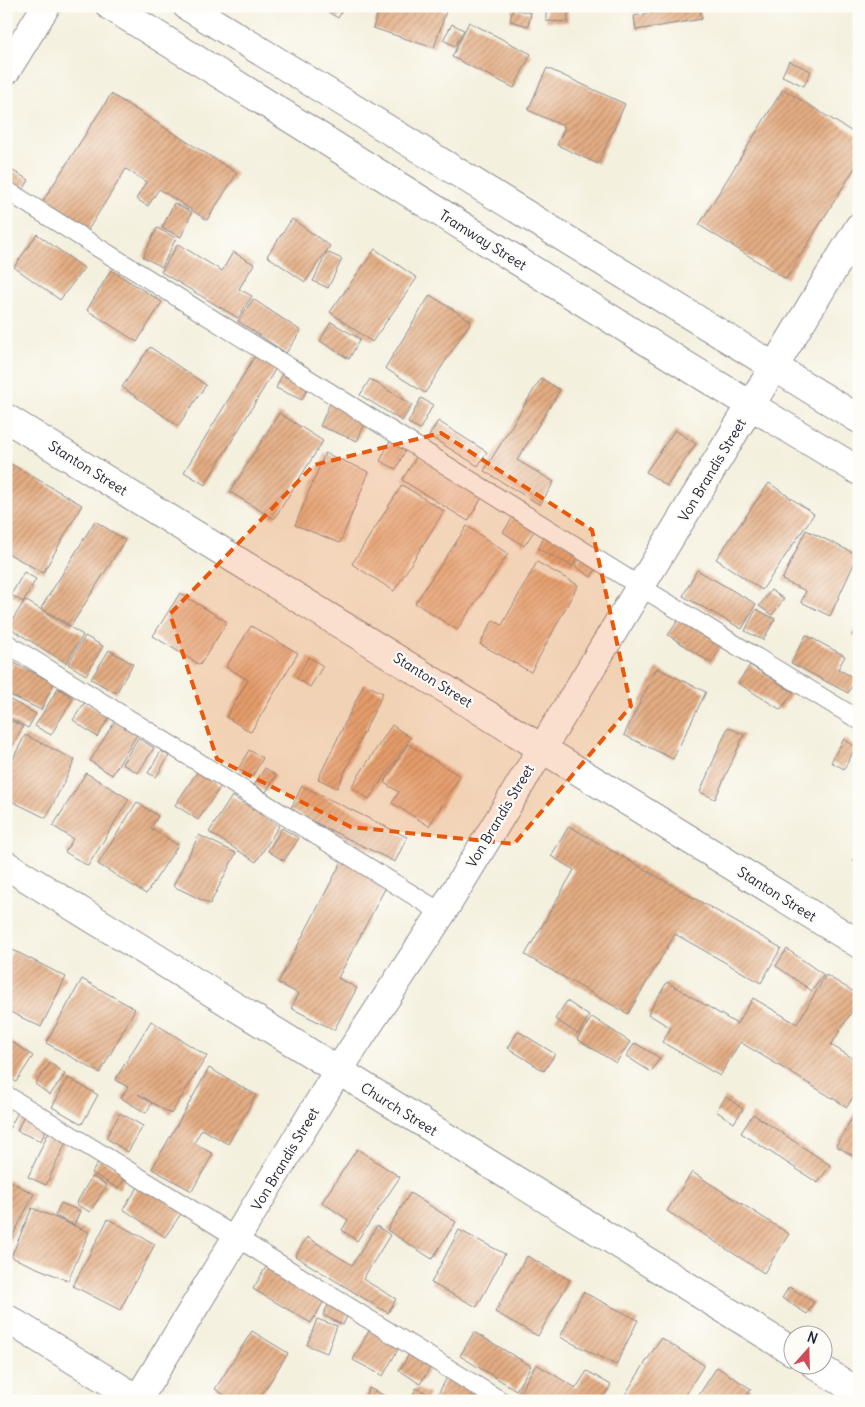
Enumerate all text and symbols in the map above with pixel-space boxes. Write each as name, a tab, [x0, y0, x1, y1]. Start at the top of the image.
street label: Tramway Street	[436, 206, 530, 274]
street label: Von Brandis Street	[674, 415, 750, 525]
street label: Stanton Street	[45, 437, 131, 500]
street label: Stanton Street	[390, 649, 476, 712]
street label: Von Brandis Street	[462, 761, 538, 871]
street label: Stanton Street	[734, 863, 820, 926]
street label: Church Street	[357, 1078, 441, 1140]
street label: Von Brandis Street	[247, 1104, 323, 1214]
north arrow	[782, 1324, 832, 1374]
text: N	[805, 1328, 820, 1348]

